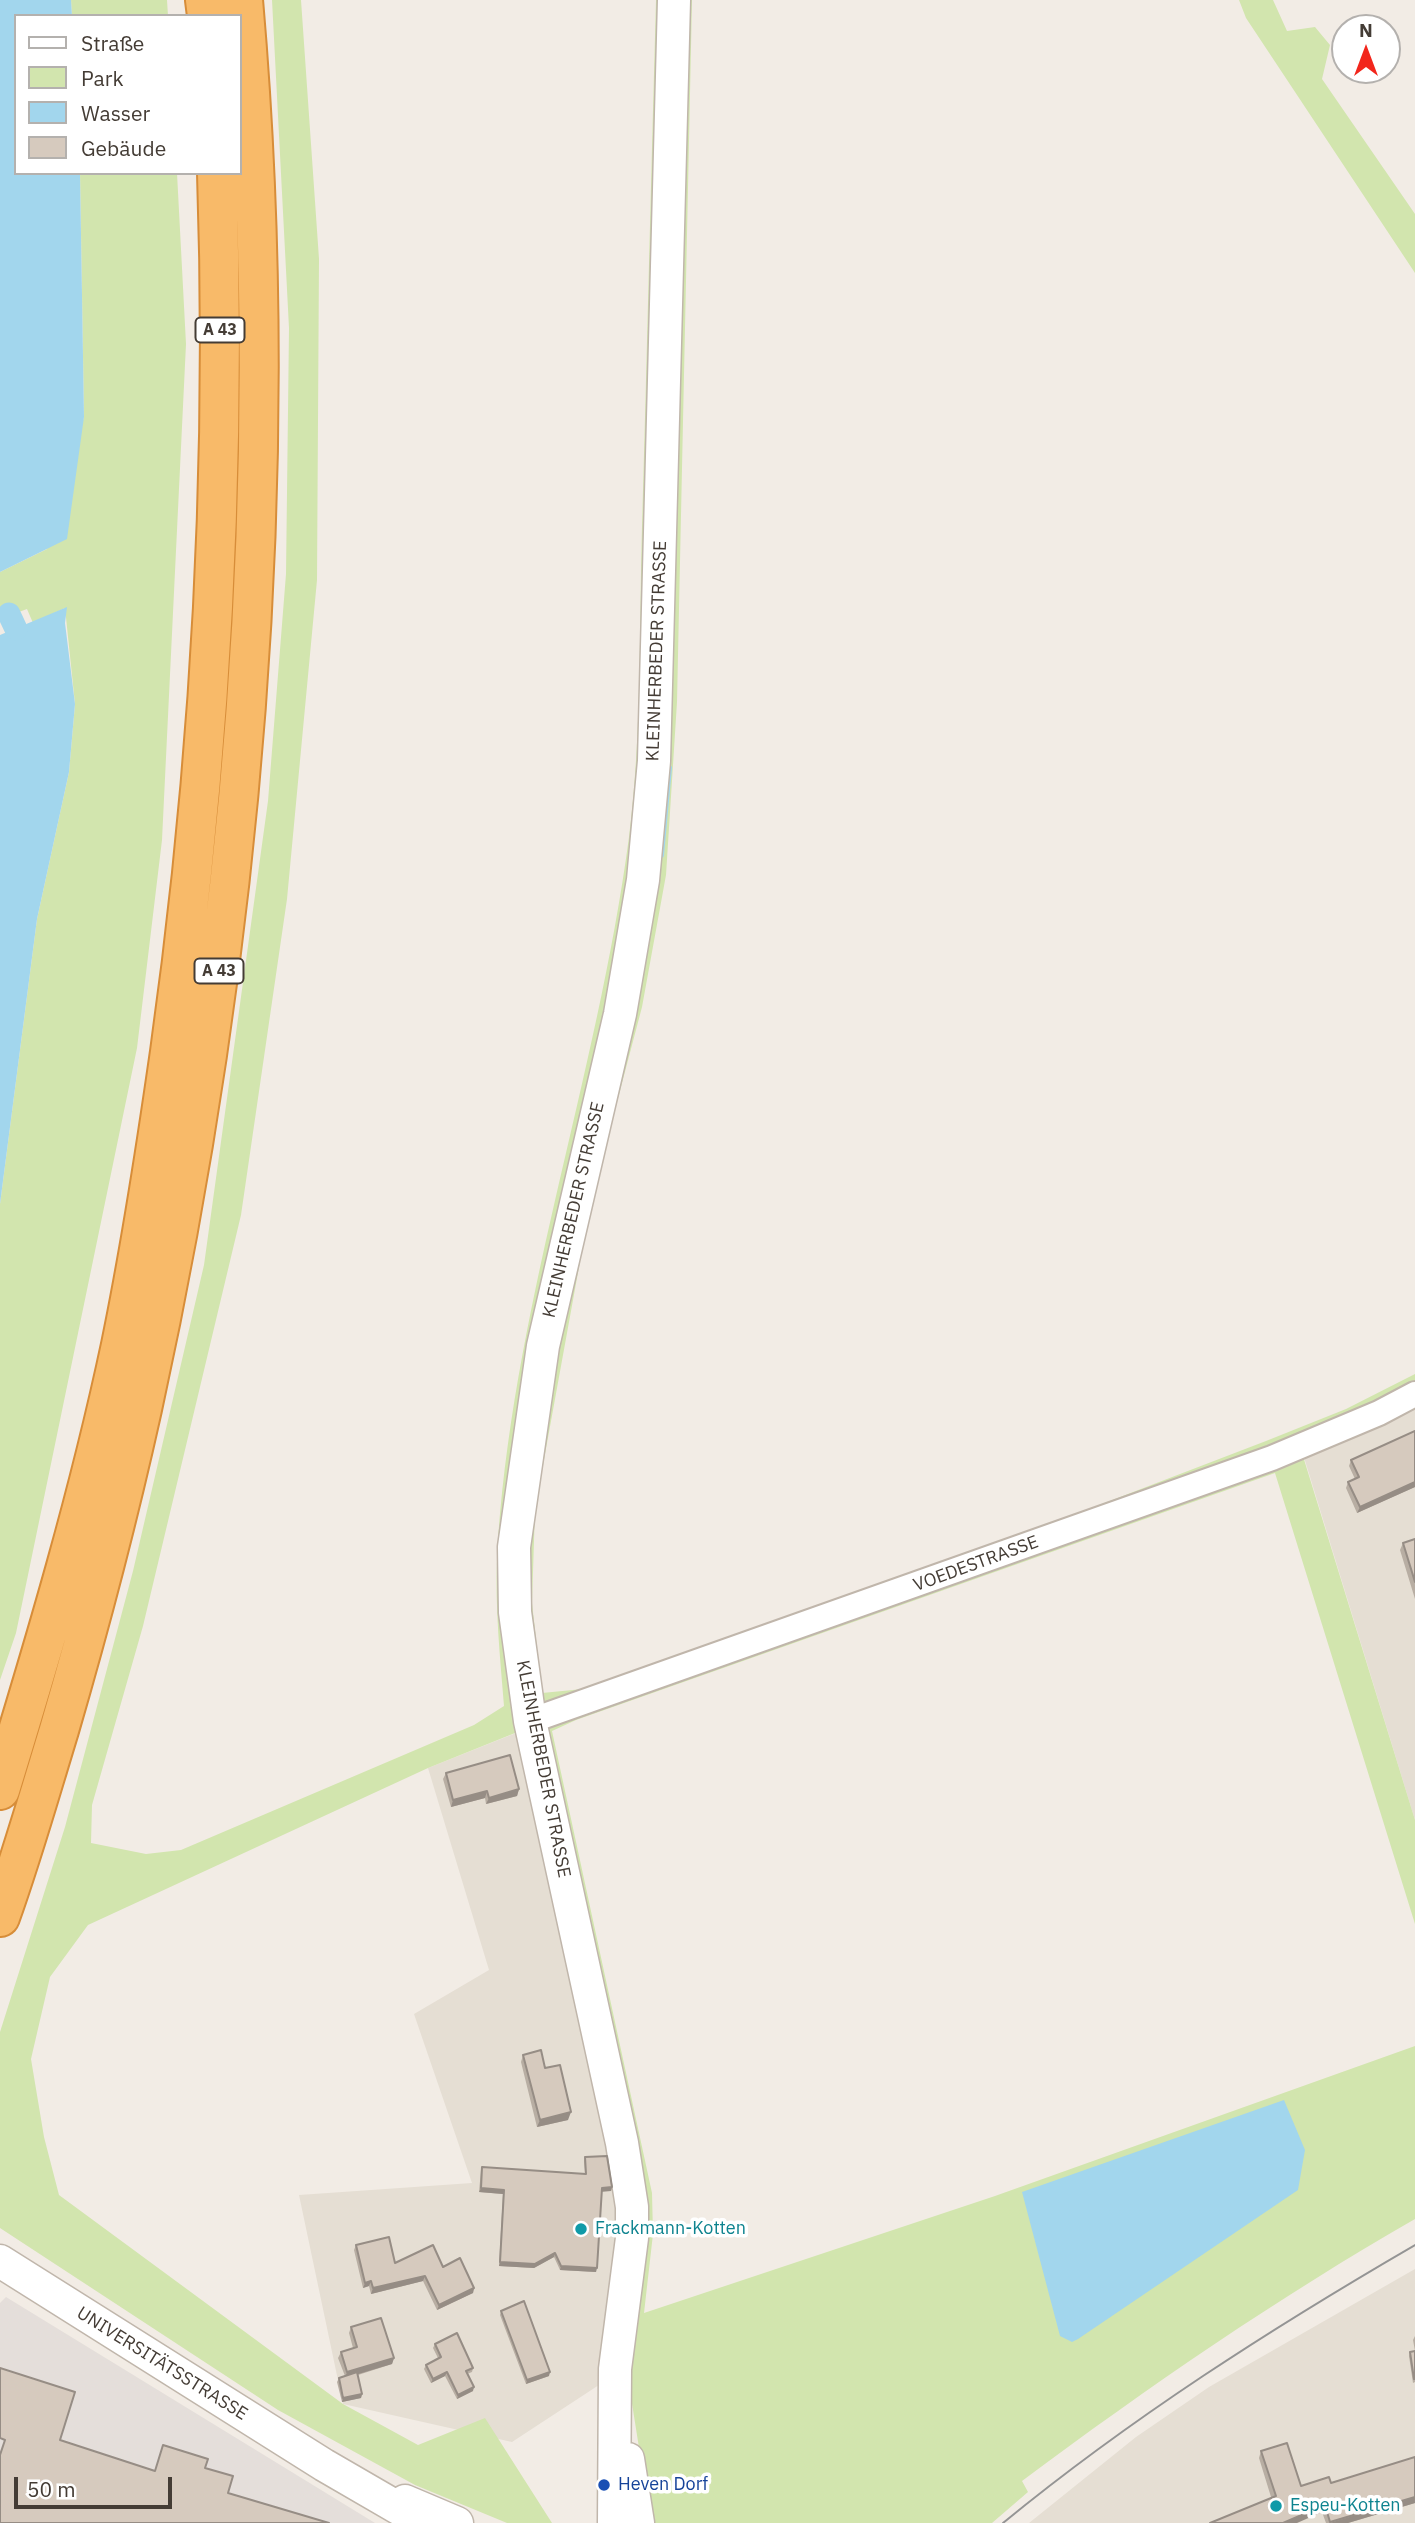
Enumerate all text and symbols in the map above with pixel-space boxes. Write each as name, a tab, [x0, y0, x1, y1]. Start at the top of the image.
legend	[14, 14, 242, 175]
north arrow	[1331, 14, 1401, 84]
text: N	[1359, 18, 1373, 42]
text: Straße	[81, 29, 144, 57]
text: Park	[81, 64, 124, 92]
text: Wasser	[81, 99, 150, 127]
text: Gebäude	[81, 134, 166, 162]
road number: A 43	[196, 318, 244, 342]
street label: KLEINHERBEDER STRASSE	[642, 540, 672, 762]
road number: A 43	[194, 959, 244, 984]
street label: KLEINHERBEDER STRASSE	[539, 1100, 609, 1320]
street label: VOEDESTRASSE	[911, 1531, 1041, 1597]
street label: KLEINHERBEDER STRASSE	[511, 1658, 575, 1880]
place label: Frackmann-Kotten	[595, 2218, 746, 2240]
marker: Frackmann-Kotten	[573, 2221, 589, 2237]
street label: UNIVERSITÄTSSTRASSE	[73, 2303, 251, 2425]
scale bar	[18, 2464, 175, 2508]
place label: Heven Dorf	[618, 2474, 708, 2496]
text: 50 m	[27, 2475, 76, 2503]
marker: Heven Dorf	[596, 2477, 612, 2493]
place label: Espeu-Kotten	[1290, 2495, 1401, 2517]
marker: Espeu-Kotten	[1268, 2498, 1284, 2514]

